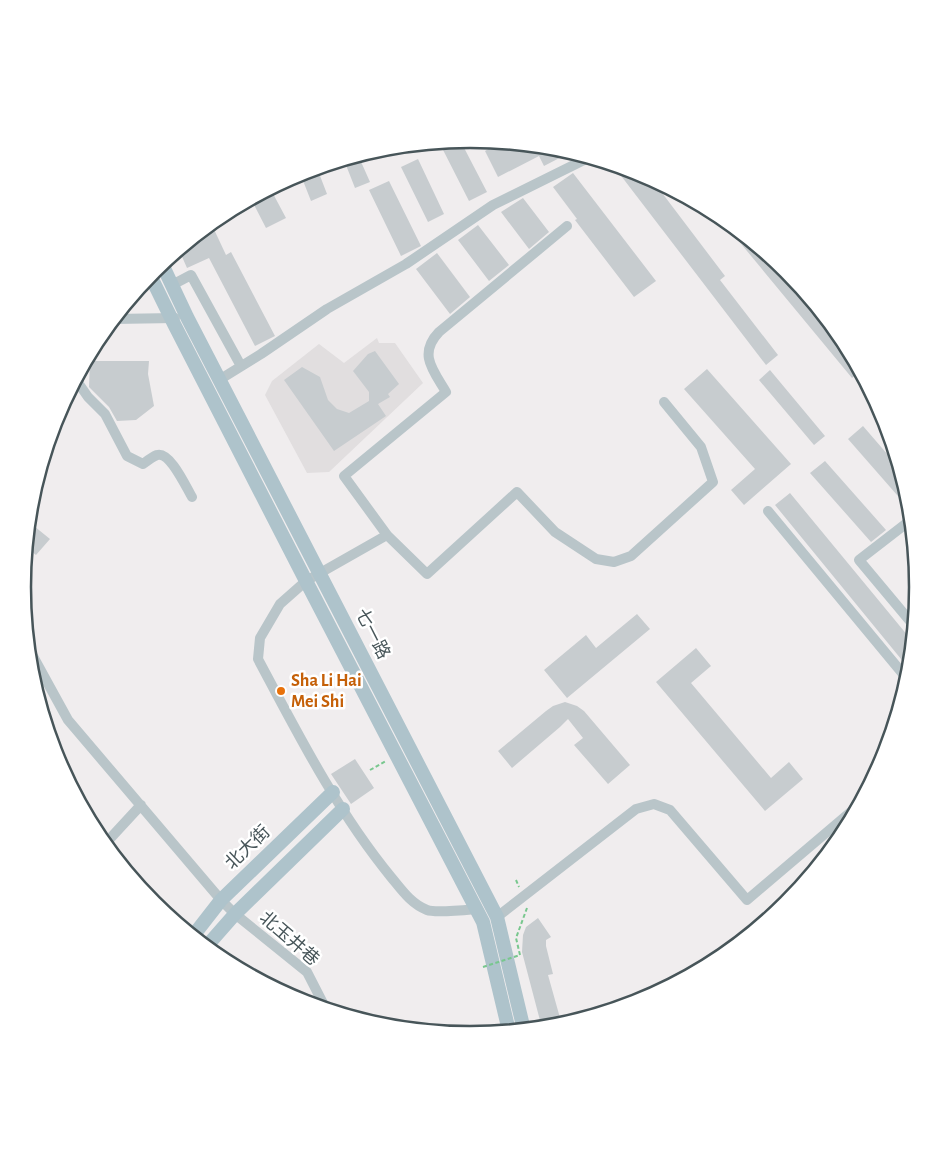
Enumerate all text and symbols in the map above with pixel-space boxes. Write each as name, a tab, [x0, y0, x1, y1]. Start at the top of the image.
street label: 七一路	[352, 605, 394, 662]
place label: Sha Li Hai Mei Shi	[291, 672, 362, 711]
marker: Sha Li Hai Mei Shi	[275, 685, 287, 697]
street label: 北大街	[221, 821, 274, 873]
street label: 北玉井巷	[256, 907, 323, 969]

